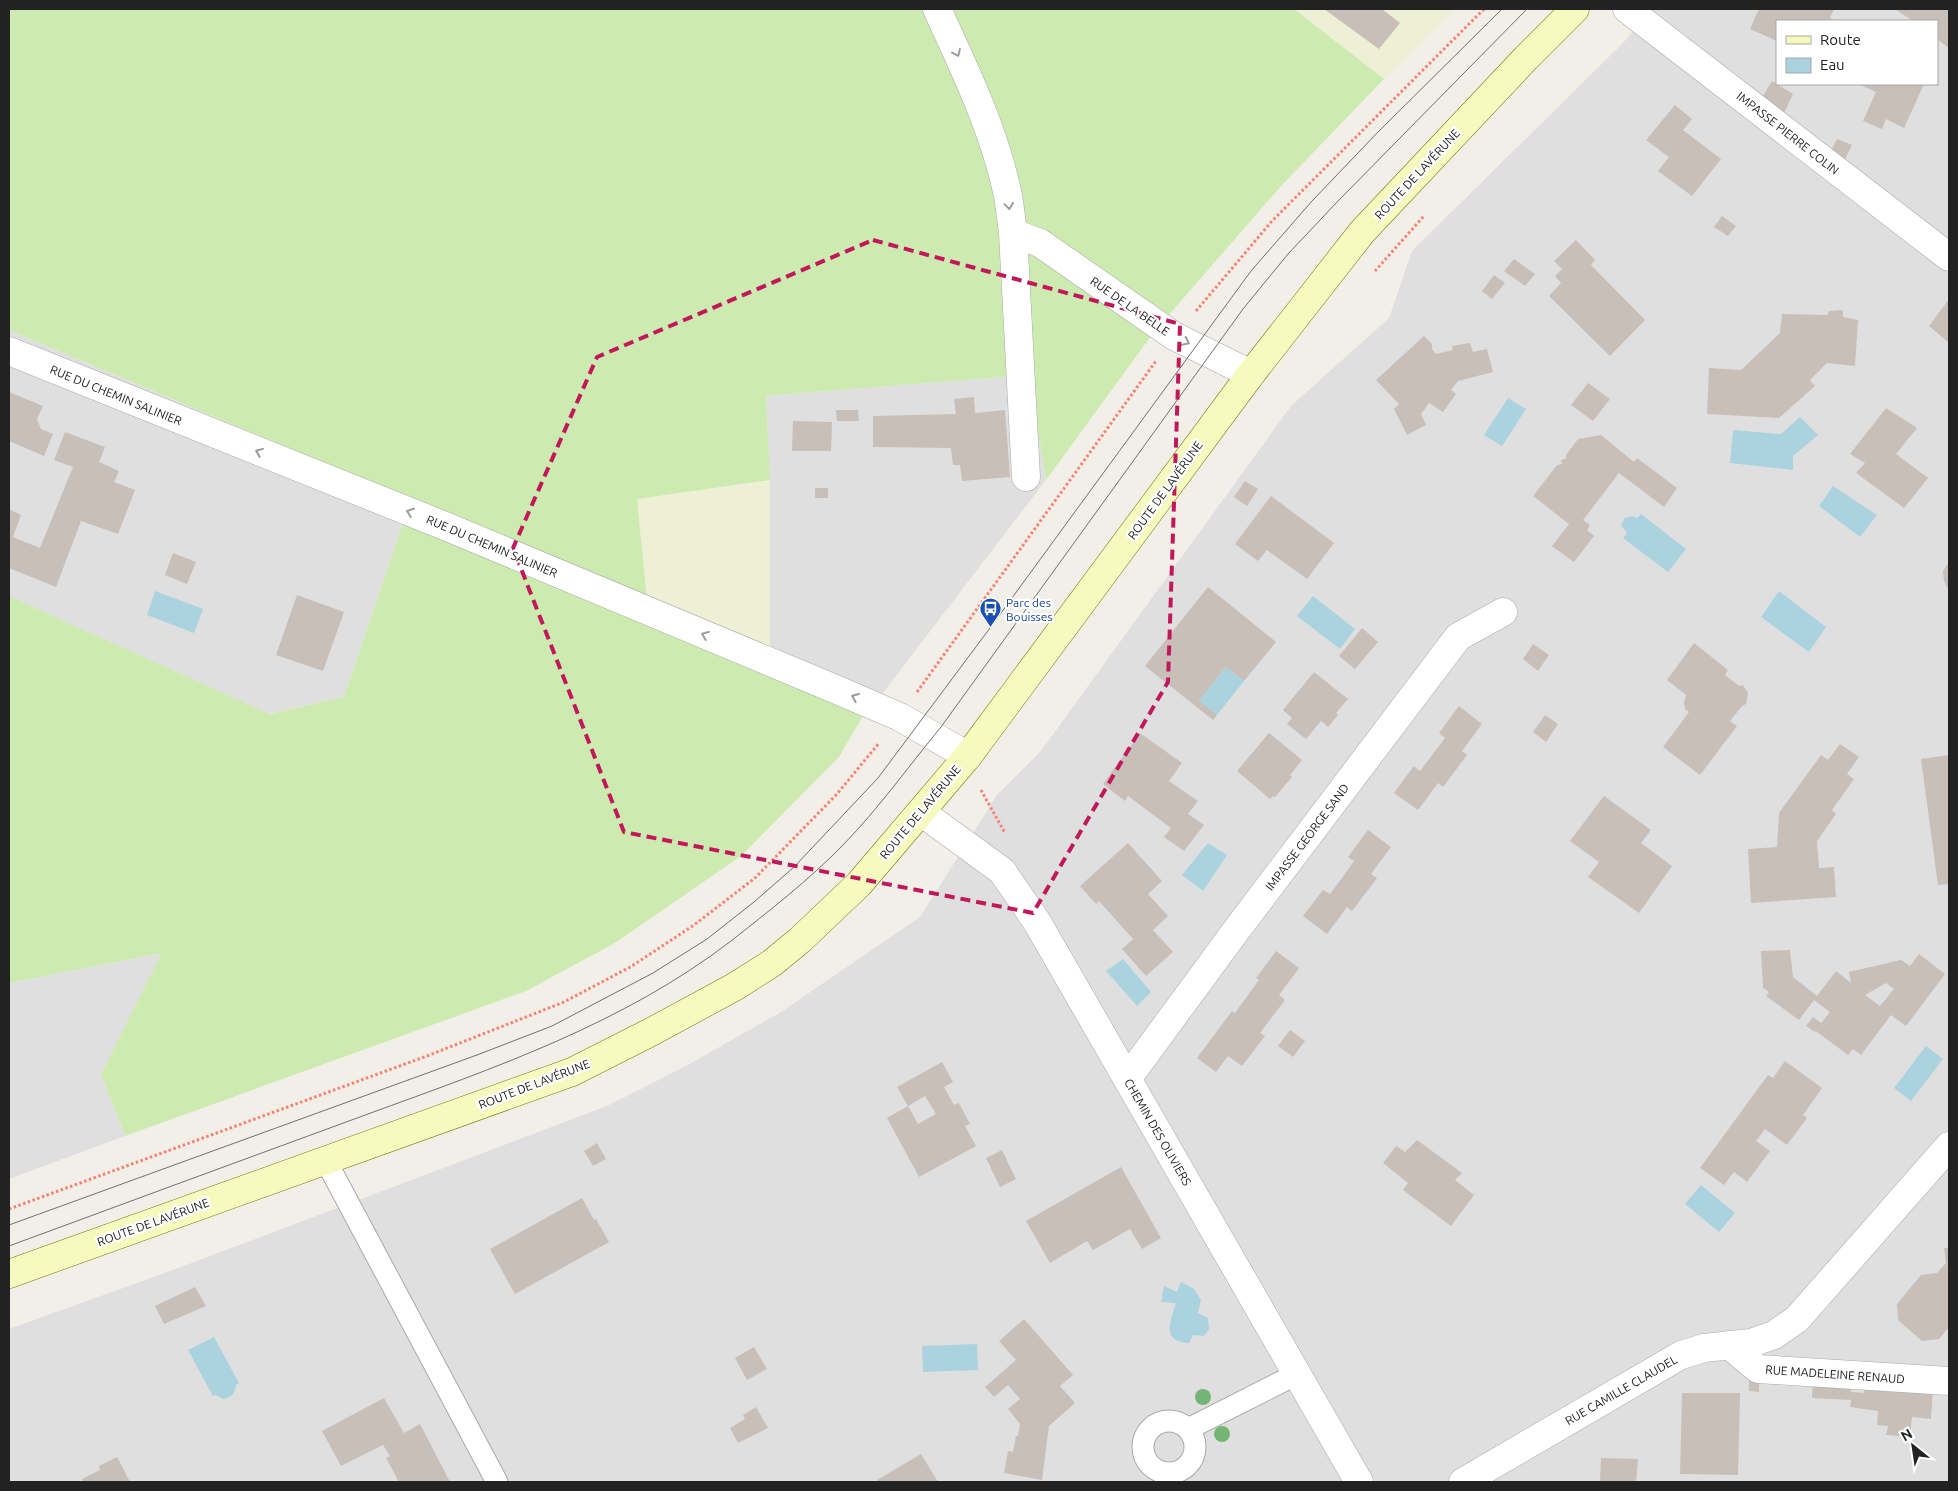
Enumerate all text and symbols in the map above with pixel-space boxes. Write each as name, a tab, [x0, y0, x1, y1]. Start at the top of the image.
legend	[1776, 20, 1938, 85]
text: Route	[1820, 31, 1861, 48]
one-way arrow	[951, 48, 962, 57]
text: Eau	[1820, 56, 1845, 73]
street label: IMPASSE PIERRE COLIN	[1734, 89, 1842, 177]
street label: ROUTE DE LAVÉRUNE	[1372, 126, 1462, 222]
one-way arrow	[1003, 203, 1014, 211]
street label: RUE DE LA BELLE	[1088, 274, 1172, 338]
one-way arrow	[1181, 336, 1190, 346]
street label: RUE DU CHEMIN SALINIER	[48, 363, 184, 428]
street label: ROUTE DE LAVÉRUNE	[1125, 438, 1205, 542]
one-way arrow	[255, 448, 264, 458]
one-way arrow	[406, 508, 415, 518]
street label: RUE DU CHEMIN SALINIER	[425, 512, 560, 580]
place label: Parc des Bouisses	[1006, 596, 1053, 623]
bus stop icon: Parc des Bouisses	[978, 597, 1002, 628]
one-way arrow	[701, 630, 710, 641]
one-way arrow	[851, 693, 860, 704]
street label: ROUTE DE LAVÉRUNE	[877, 762, 963, 861]
street label: IMPASSE GEORGE SAND	[1263, 781, 1351, 893]
street label: ROUTE DE LAVÉRUNE	[477, 1057, 592, 1111]
street label: CHEMIN DES OLIVIERS	[1122, 1076, 1194, 1188]
street label: ROUTE DE LAVÉRUNE	[95, 1196, 211, 1248]
street label: RUE CAMILLE CLAUDEL	[1563, 1353, 1679, 1427]
street label: RUE MADELEINE RENAUD	[1765, 1363, 1905, 1385]
north arrow	[1888, 1421, 1938, 1471]
text: N	[1898, 1425, 1915, 1444]

